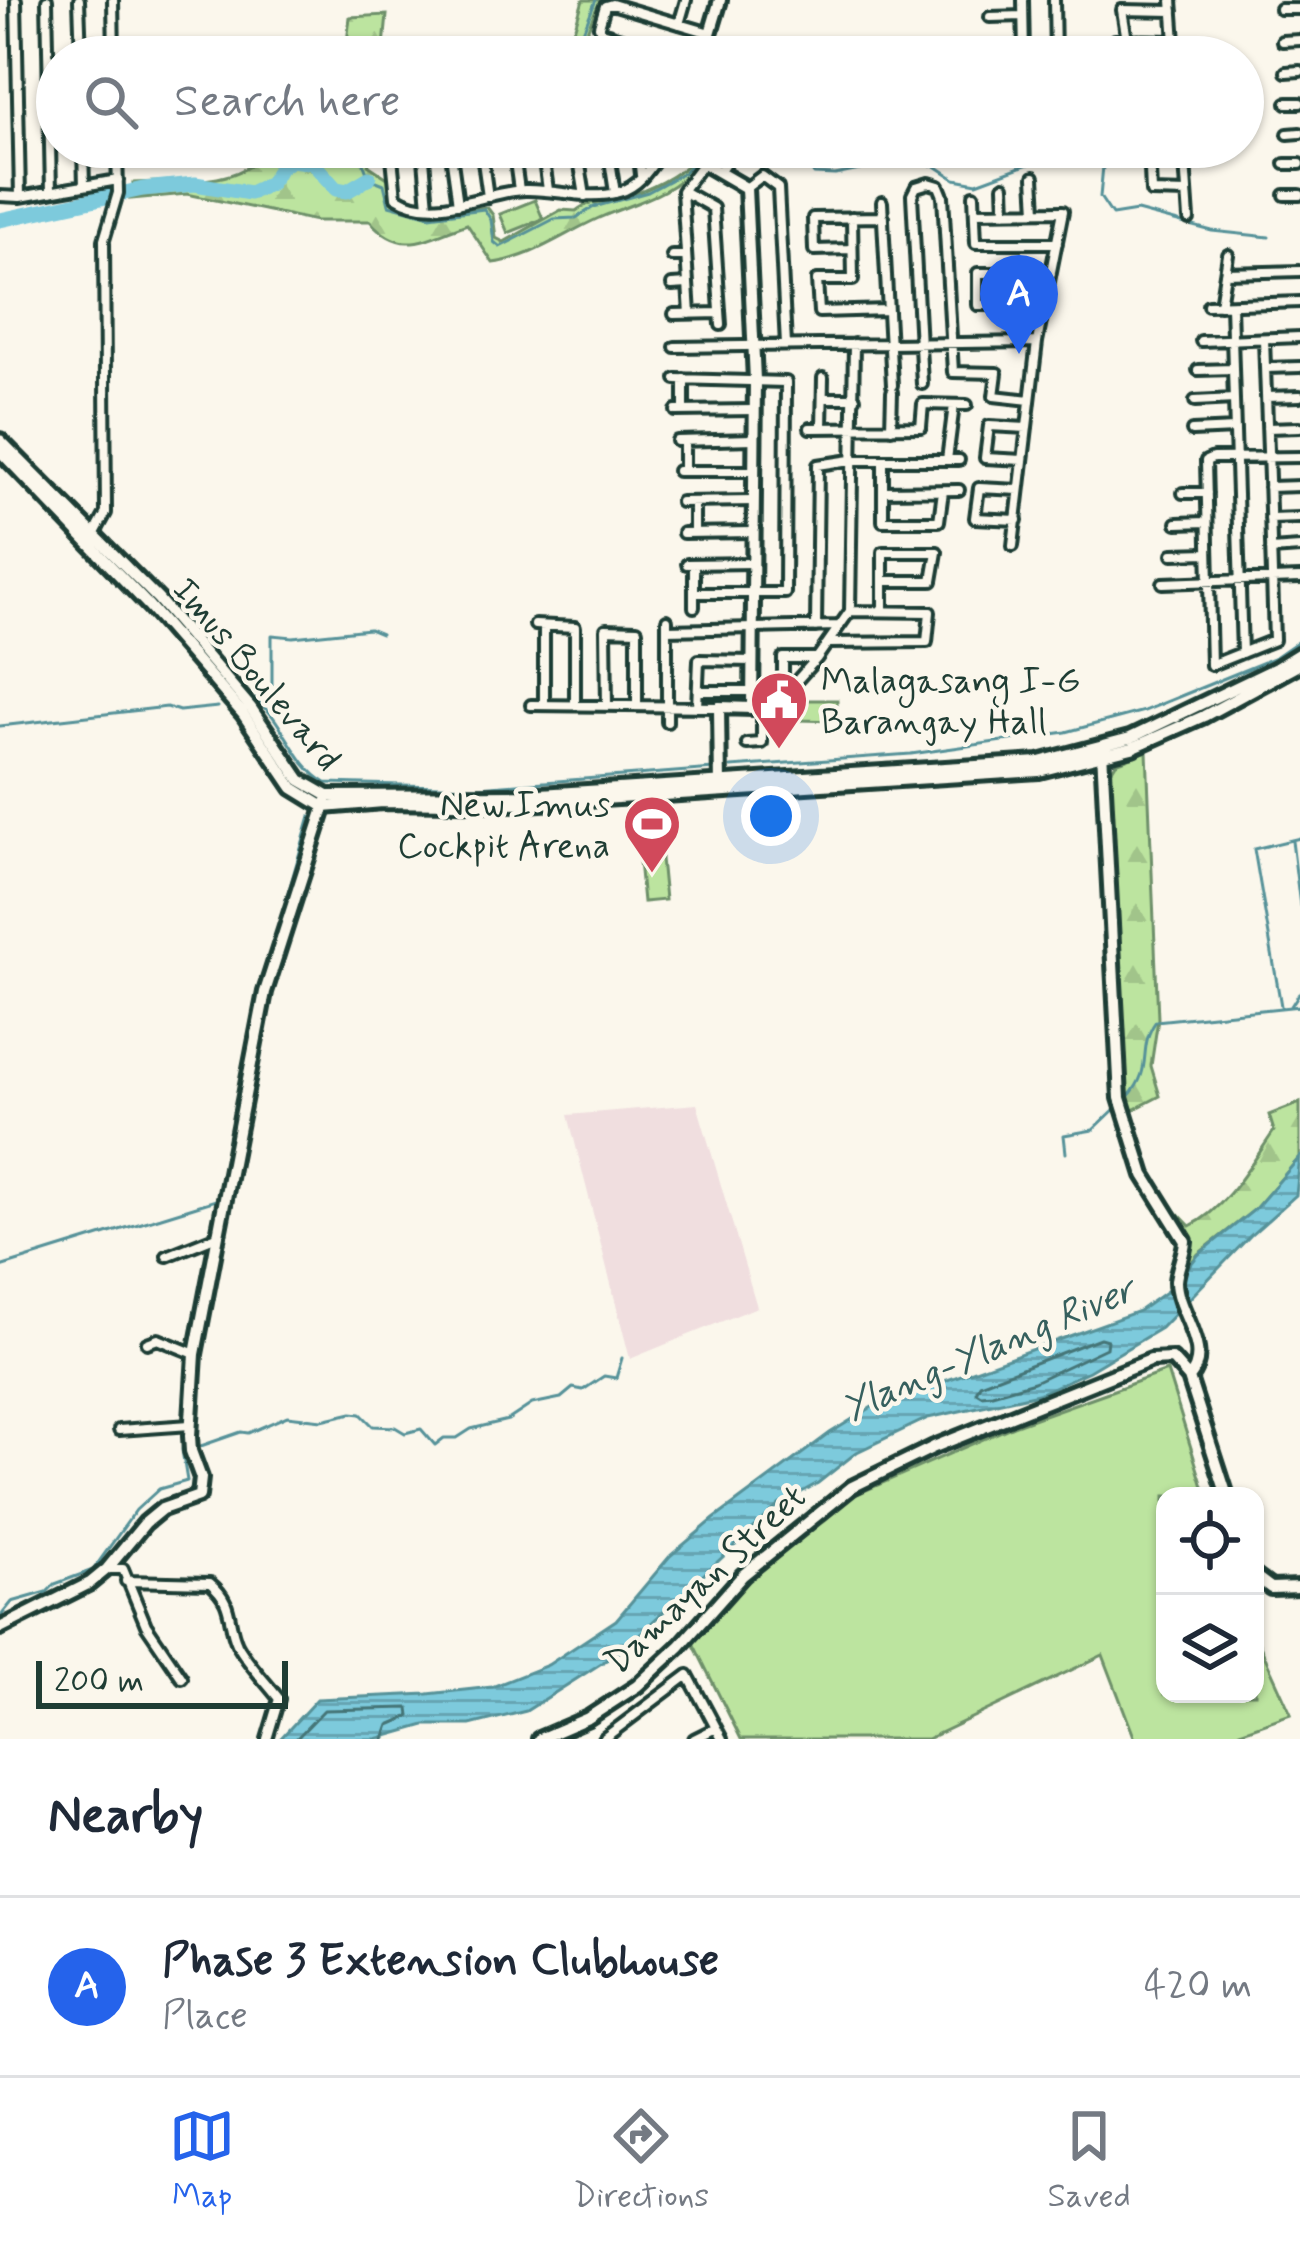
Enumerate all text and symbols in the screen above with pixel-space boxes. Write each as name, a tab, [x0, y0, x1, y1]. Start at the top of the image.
search box	[36, 36, 1264, 168]
icon: search	[78, 69, 144, 135]
text: Search here	[174, 73, 401, 132]
pin: A	[980, 255, 1058, 354]
street label: Imus Boulevard	[160, 568, 350, 782]
place label: Malagasang I-G Barangay Hall	[821, 659, 1080, 747]
public building icon: Malagasang I-G Barangay Hall	[748, 669, 810, 751]
place label: New Imus Cockpit Arena	[397, 783, 610, 871]
your location	[741, 786, 801, 846]
sports icon: New Imus Cockpit Arena	[621, 793, 683, 875]
water label: Ylang-Ylang River	[834, 1264, 1146, 1435]
street label: Damayan Street	[596, 1475, 817, 1686]
map controls	[1156, 1487, 1264, 1703]
button: locate	[1156, 1487, 1264, 1595]
button: layers	[1156, 1595, 1264, 1703]
scale bar	[36, 1655, 288, 1708]
text: 200 m	[54, 1660, 144, 1704]
text: Nearby	[48, 1784, 203, 1850]
text: Phase 3 Extension Clubhouse	[162, 1932, 719, 1991]
text: A	[74, 1961, 100, 2012]
text: 420 m	[1144, 1961, 1252, 2012]
text: Place	[162, 1991, 248, 2042]
tab: Map	[169, 2103, 235, 2219]
tab: Directions	[573, 2103, 709, 2219]
tab: Saved	[1047, 2103, 1131, 2219]

